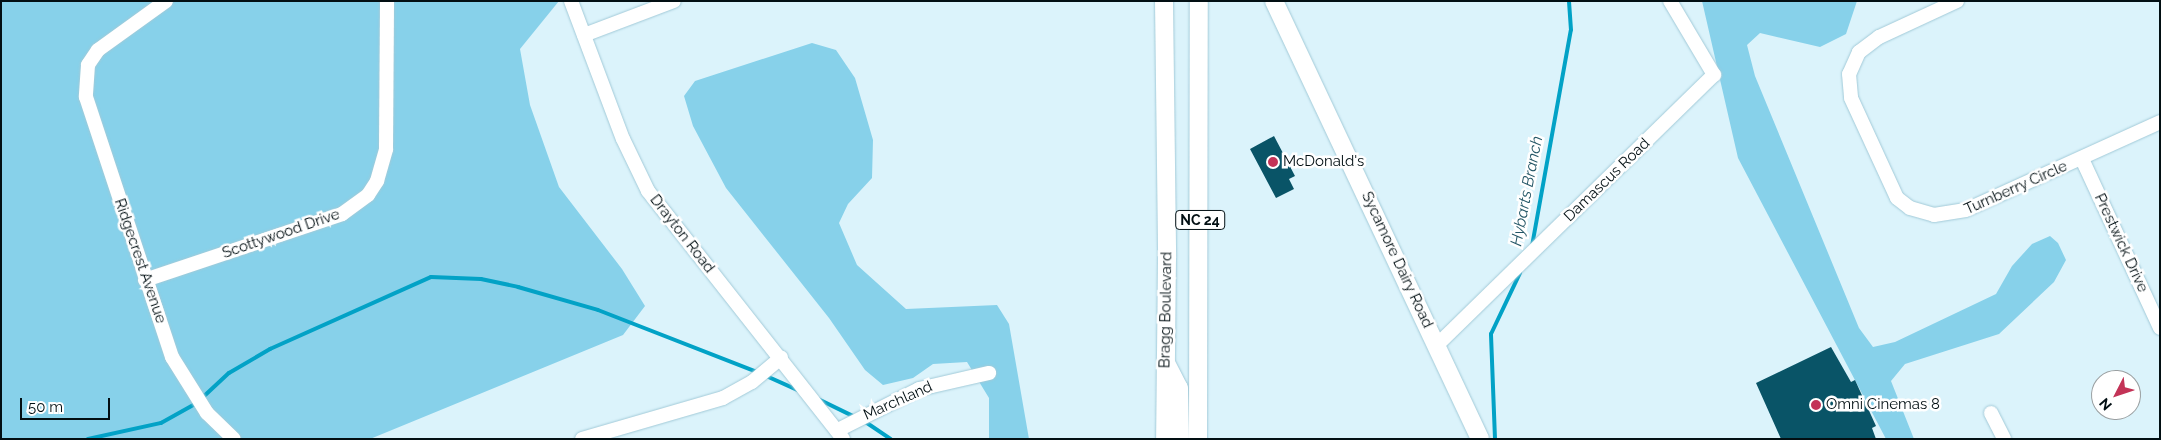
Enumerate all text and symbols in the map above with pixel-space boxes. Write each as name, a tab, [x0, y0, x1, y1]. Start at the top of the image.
water label: Hybarts Branch	[1507, 134, 1547, 248]
street label: Damascus Road	[1560, 135, 1654, 225]
place label: McDonald's	[1283, 153, 1364, 171]
marker: McDonald's	[1267, 156, 1279, 168]
street label: Turnberry Circle	[1962, 157, 2070, 219]
street label: Sycamore Dairy Road	[1357, 189, 1437, 331]
street label: Drayton Road	[646, 191, 718, 277]
street label: Prestwick Drive	[2090, 191, 2152, 295]
street label: Ridgecrest Avenue	[110, 196, 170, 326]
street label: Scottywood Drive	[220, 205, 342, 263]
road number: NC 24	[1175, 208, 1225, 232]
street label: Bragg Boulevard	[1156, 252, 1176, 368]
north arrow	[2091, 370, 2141, 420]
street label: Marchland	[861, 378, 935, 424]
scale bar	[22, 388, 112, 420]
text: N	[2096, 395, 2115, 413]
place label: Omni Cinemas 8	[1826, 396, 1940, 414]
text: 50 m	[28, 398, 63, 416]
marker: Omni Cinemas 8	[1810, 399, 1822, 411]

